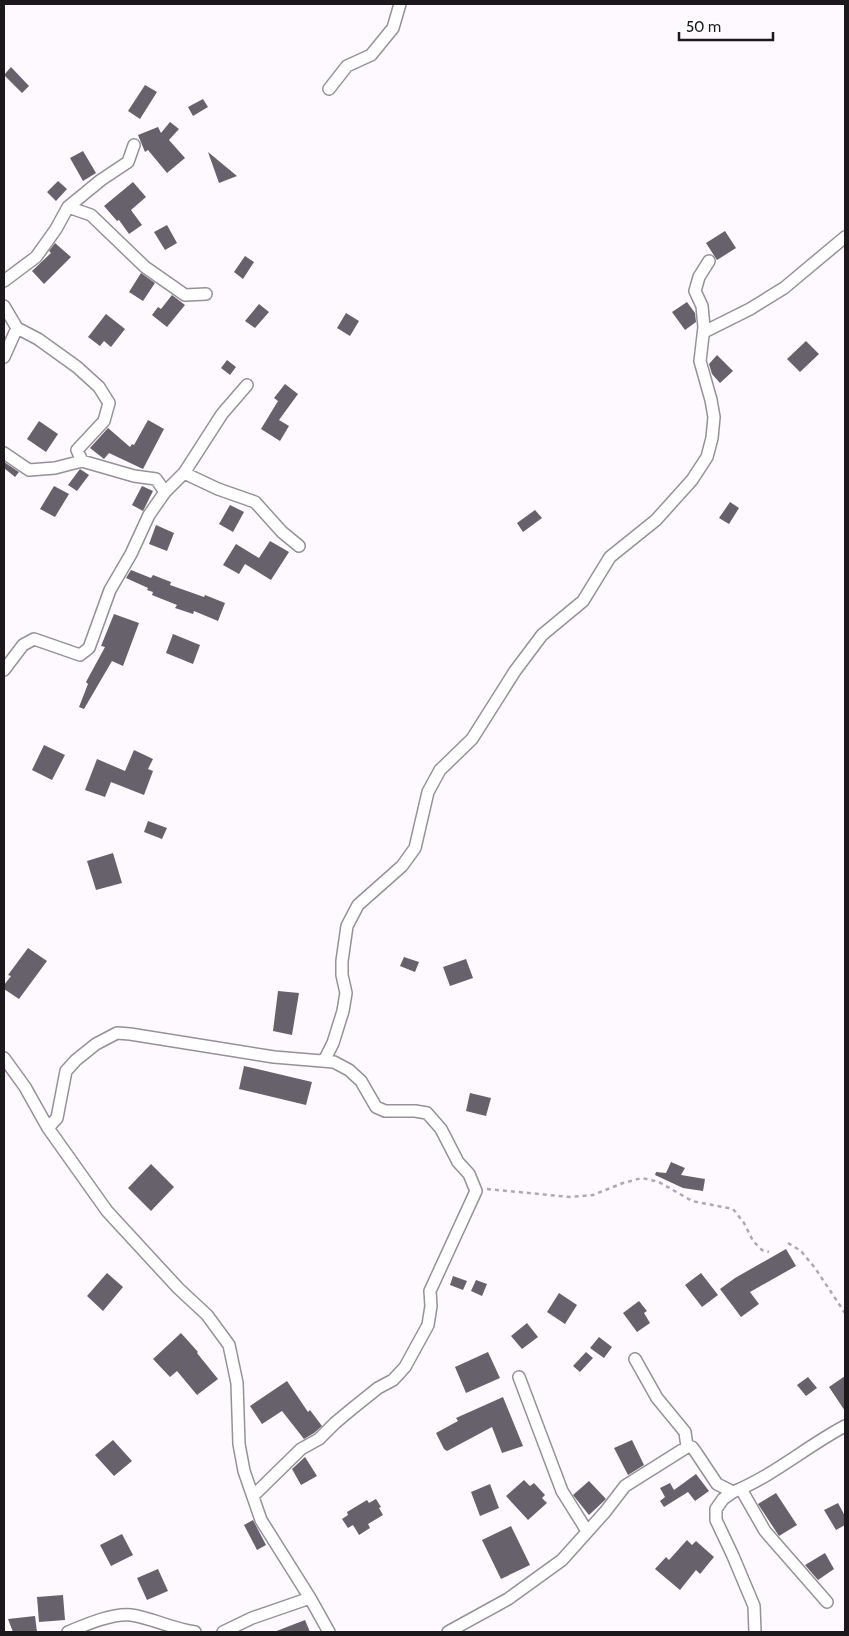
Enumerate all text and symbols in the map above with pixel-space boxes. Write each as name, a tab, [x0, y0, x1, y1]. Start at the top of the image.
scale bar	[679, 10, 773, 42]
text: 50 m	[686, 18, 721, 36]

